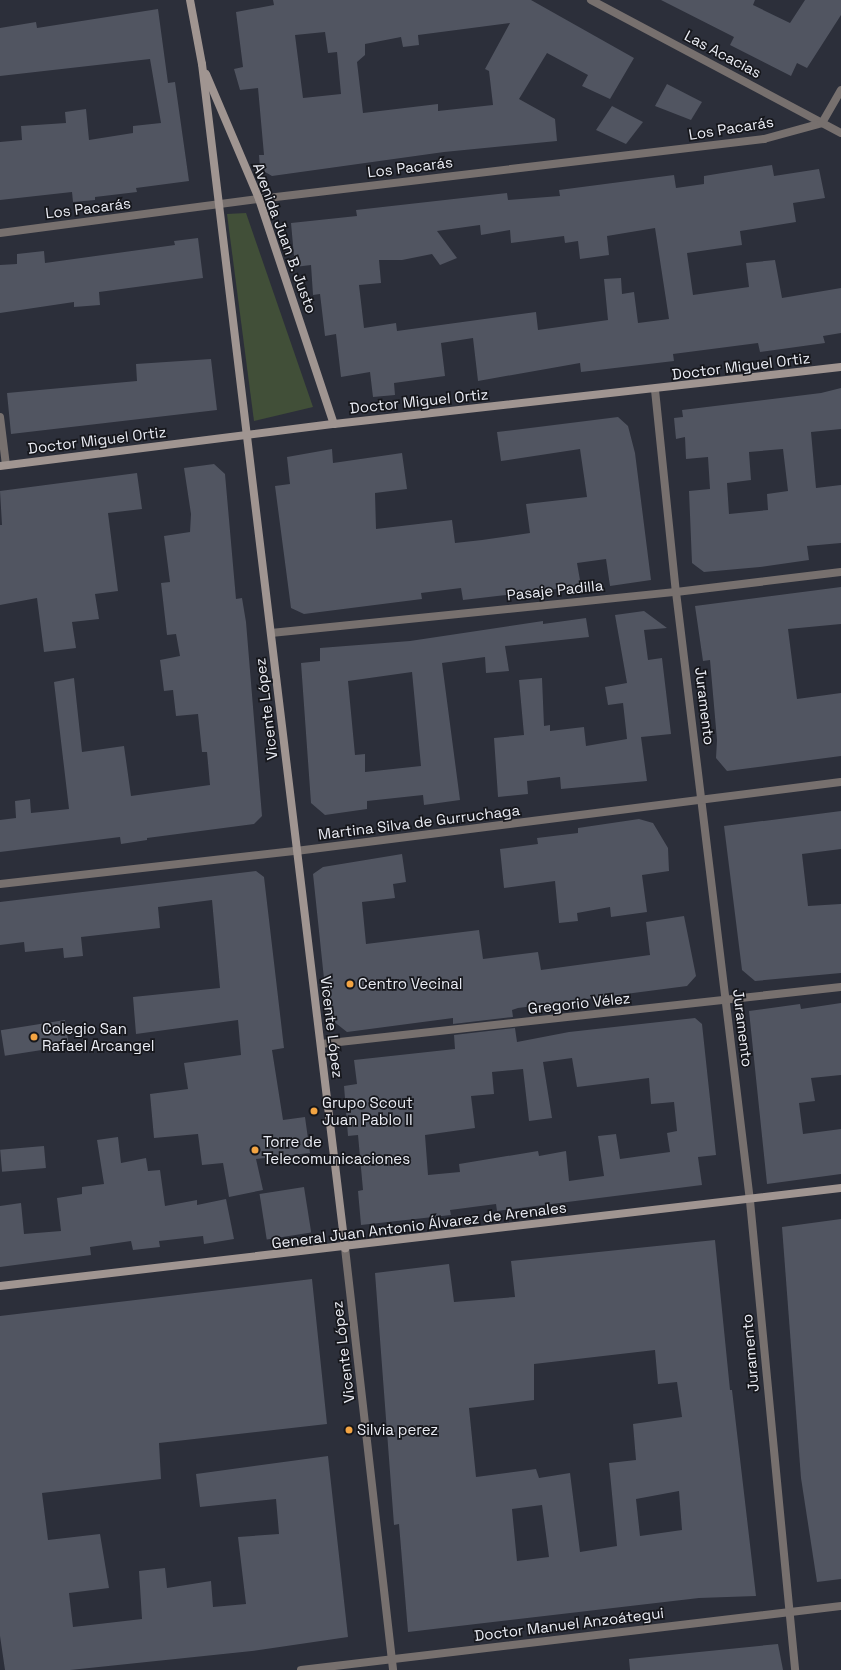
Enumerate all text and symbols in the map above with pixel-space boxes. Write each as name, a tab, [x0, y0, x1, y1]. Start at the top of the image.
street label: Las Acacias	[681, 26, 765, 82]
street label: Los Pacarás	[687, 112, 775, 144]
street label: Los Pacarás	[366, 153, 454, 181]
street label: Avenida Juan B. Justo	[249, 160, 321, 316]
street label: Los Pacarás	[44, 194, 132, 222]
street label: Doctor Miguel Ortiz	[671, 349, 811, 383]
street label: Doctor Miguel Ortiz	[349, 385, 489, 417]
street label: Doctor Miguel Ortiz	[27, 423, 167, 457]
street label: Pasaje Padilla	[506, 576, 604, 604]
street label: Vicente López	[251, 657, 281, 761]
street label: Juramento	[691, 666, 719, 746]
street label: Martina Silva de Gurruchaga	[317, 801, 521, 843]
street label: Vicente López	[317, 975, 347, 1079]
place label: Centro Vecinal	[358, 975, 463, 993]
marker: Centro Vecinal	[345, 979, 355, 989]
street label: Juramento	[729, 988, 757, 1068]
street label: Gregorio Vélez	[527, 989, 631, 1017]
place label: Colegio San Rafael Arcangel	[42, 1019, 155, 1054]
marker: Colegio San Rafael Arcangel	[29, 1032, 39, 1042]
place label: Grupo Scout Juan Pablo II	[322, 1093, 413, 1128]
marker: Grupo Scout Juan Pablo II	[309, 1106, 319, 1116]
place label: Torre de Telecomunicaciones	[263, 1132, 410, 1167]
marker: Torre de Telecomunicaciones	[250, 1145, 260, 1155]
street label: General Juan Antonio Álvarez de Arenales	[270, 1198, 568, 1252]
street label: Vicente López	[328, 1300, 358, 1404]
street label: Juramento	[738, 1313, 762, 1393]
place label: Silvia perez	[357, 1421, 438, 1439]
marker: Silvia perez	[344, 1425, 354, 1435]
street label: Doctor Manuel Anzoátegui	[473, 1603, 665, 1645]

